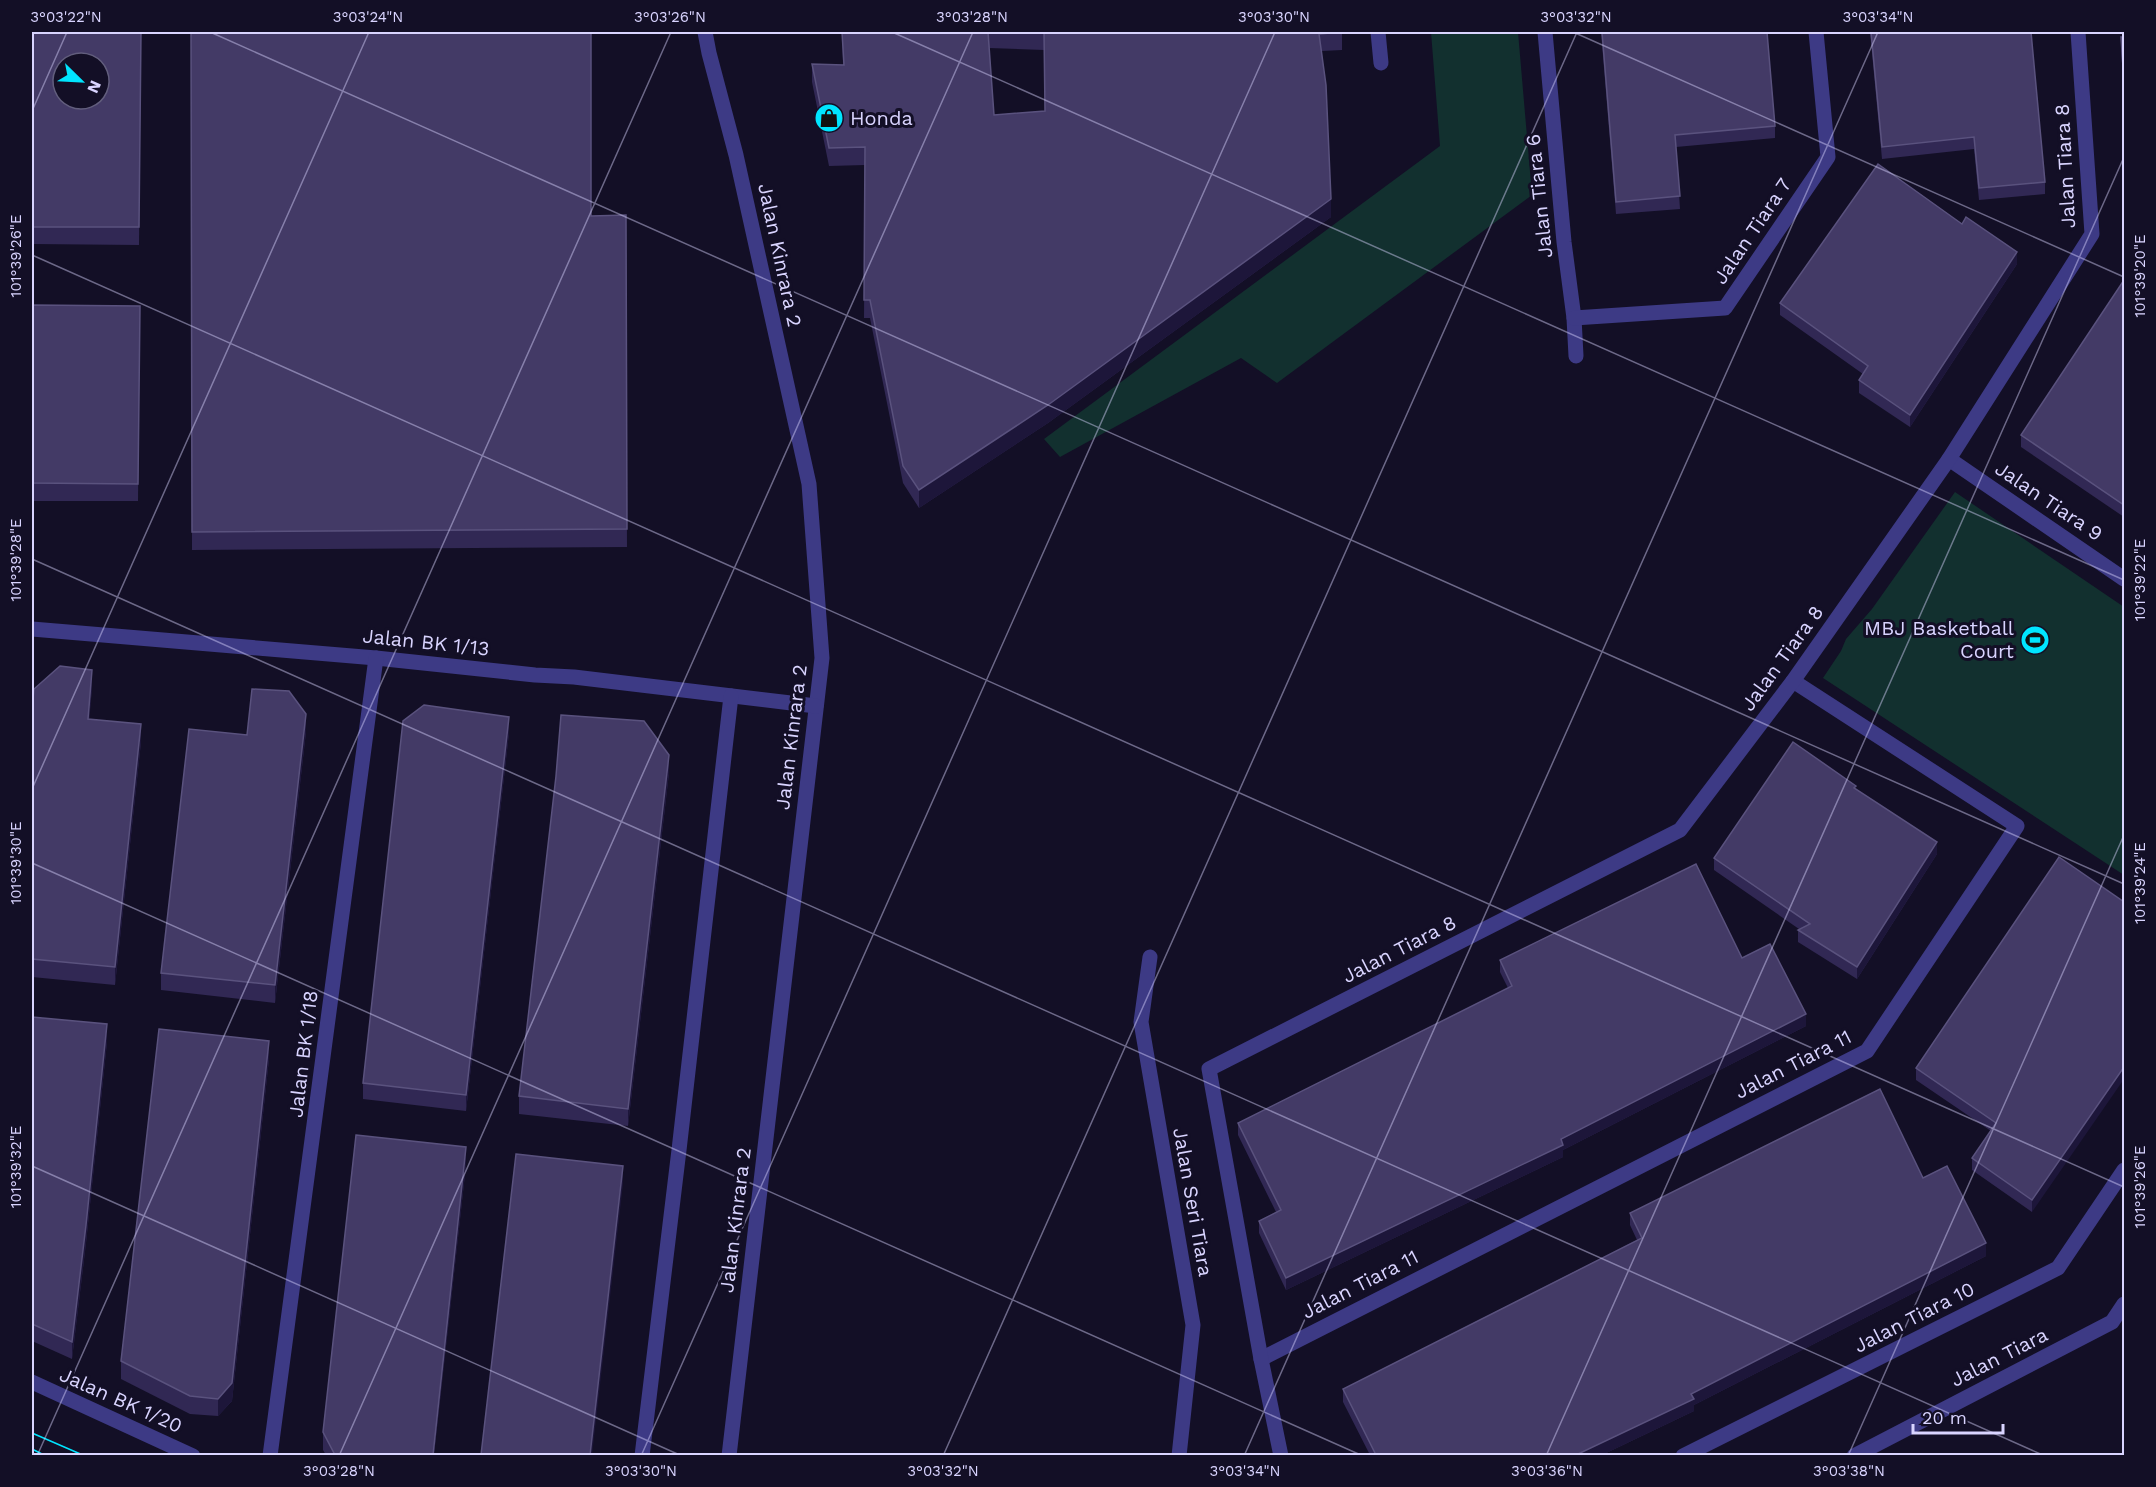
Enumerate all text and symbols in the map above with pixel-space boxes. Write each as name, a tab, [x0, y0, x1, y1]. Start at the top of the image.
text: 3°03'22"N	[30, 8, 102, 26]
text: 3°03'24"N	[333, 8, 403, 26]
text: 3°03'26"N	[634, 8, 706, 26]
text: 3°03'28"N	[936, 8, 1008, 26]
text: 3°03'30"N	[1238, 8, 1310, 26]
text: 3°03'32"N	[1540, 8, 1612, 26]
text: 3°03'34"N	[1842, 8, 1914, 26]
north arrow	[51, 51, 111, 111]
text: N	[83, 78, 105, 96]
shop icon: Honda	[813, 102, 845, 134]
street label: Jalan Tiara 8	[2050, 103, 2080, 229]
place label: Honda	[850, 106, 913, 130]
street label: Jalan Tiara 6	[1521, 133, 1557, 259]
street label: Jalan Tiara 7	[1708, 173, 1796, 289]
street label: Jalan Kinrara 2	[753, 181, 807, 329]
text: 101°39'26"E	[7, 215, 25, 297]
text: 101°39'20"E	[2131, 234, 2149, 318]
street label: Jalan Tiara 9	[1991, 456, 2107, 546]
text: 101°39'28"E	[7, 518, 25, 602]
text: 101°39'22"E	[2131, 539, 2149, 621]
street label: Jalan Tiara 8	[1736, 601, 1828, 715]
place label: MBJ Basketball Court	[1864, 616, 2015, 663]
street label: Jalan BK 1/13	[361, 623, 491, 661]
sports icon: MBJ Basketball Court	[2019, 624, 2051, 656]
street label: Jalan Kinrara 2	[770, 663, 812, 811]
text: 101°39'30"E	[7, 821, 25, 905]
text: 101°39'24"E	[2131, 842, 2149, 924]
street label: Jalan Tiara 8	[1338, 910, 1460, 988]
street label: Jalan BK 1/18	[283, 989, 323, 1119]
street label: Jalan Tiara 11	[1731, 1024, 1855, 1104]
text: 101°39'32"E	[7, 1126, 25, 1208]
street label: Jalan Seri Tiara	[1168, 1126, 1218, 1278]
street label: Jalan Kinrara 2	[714, 1146, 756, 1294]
text: 101°39'26"E	[2131, 1146, 2149, 1228]
street label: Jalan Tiara 11	[1298, 1244, 1422, 1324]
street label: Jalan Tiara 10	[1850, 1276, 1978, 1358]
street label: Jalan Tiara	[1946, 1322, 2052, 1392]
street label: Jalan BK 1/20	[56, 1362, 186, 1438]
scale bar	[1913, 1397, 2003, 1435]
text: 20 m	[1922, 1407, 1967, 1428]
text: 3°03'28"N	[303, 1462, 375, 1480]
text: 3°03'30"N	[605, 1462, 677, 1480]
text: 3°03'32"N	[907, 1462, 979, 1480]
text: 3°03'34"N	[1209, 1462, 1281, 1480]
text: 3°03'36"N	[1511, 1462, 1583, 1480]
text: 3°03'38"N	[1813, 1462, 1885, 1480]

